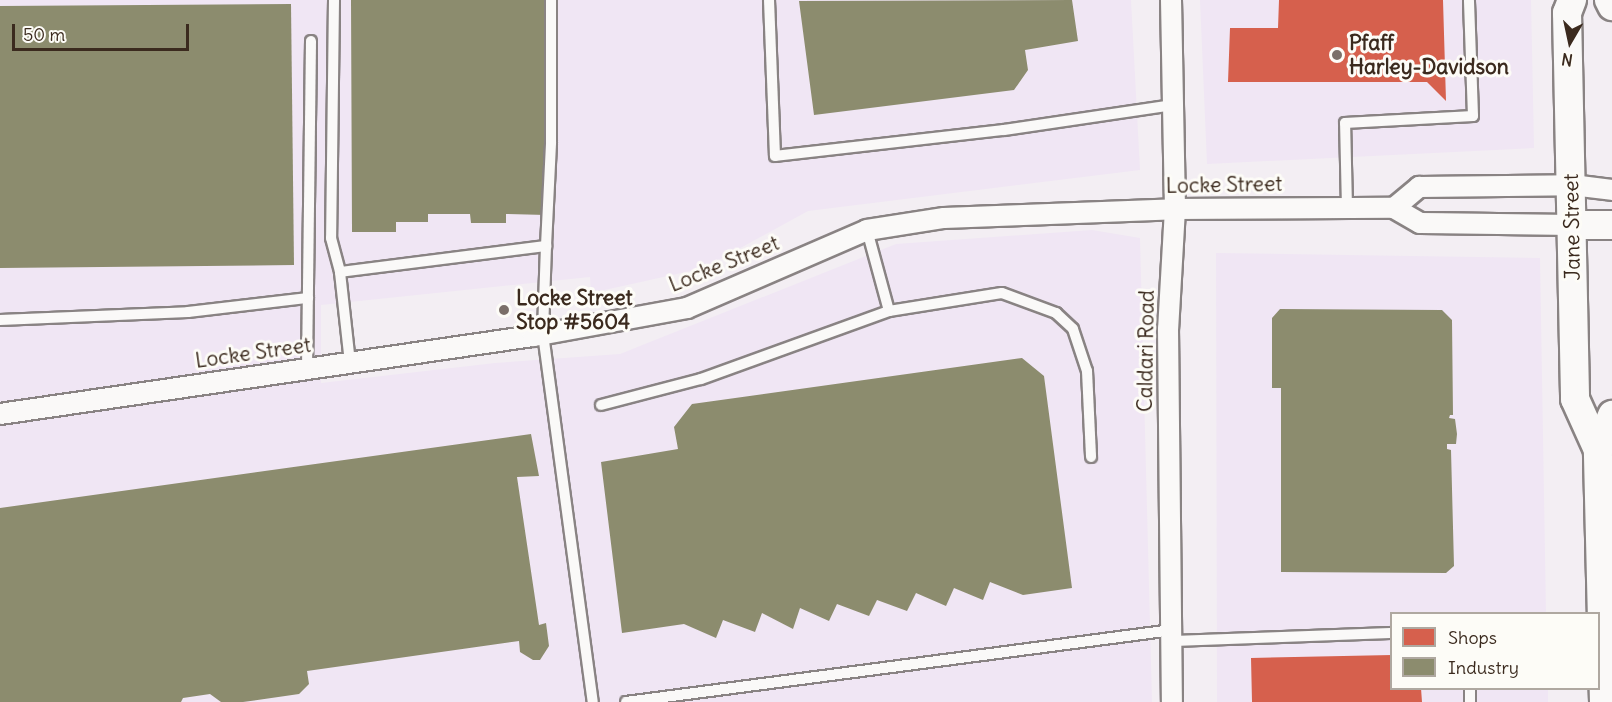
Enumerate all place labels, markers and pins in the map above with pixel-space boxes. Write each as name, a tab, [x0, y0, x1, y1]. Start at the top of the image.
place label: Pfaff Harley-Davidson	[1349, 30, 1509, 80]
marker: Pfaff Harley-Davidson	[1330, 48, 1344, 62]
place label: Locke Street Stop #5604	[516, 285, 633, 335]
marker: Locke Street Stop #5604	[497, 303, 511, 317]

